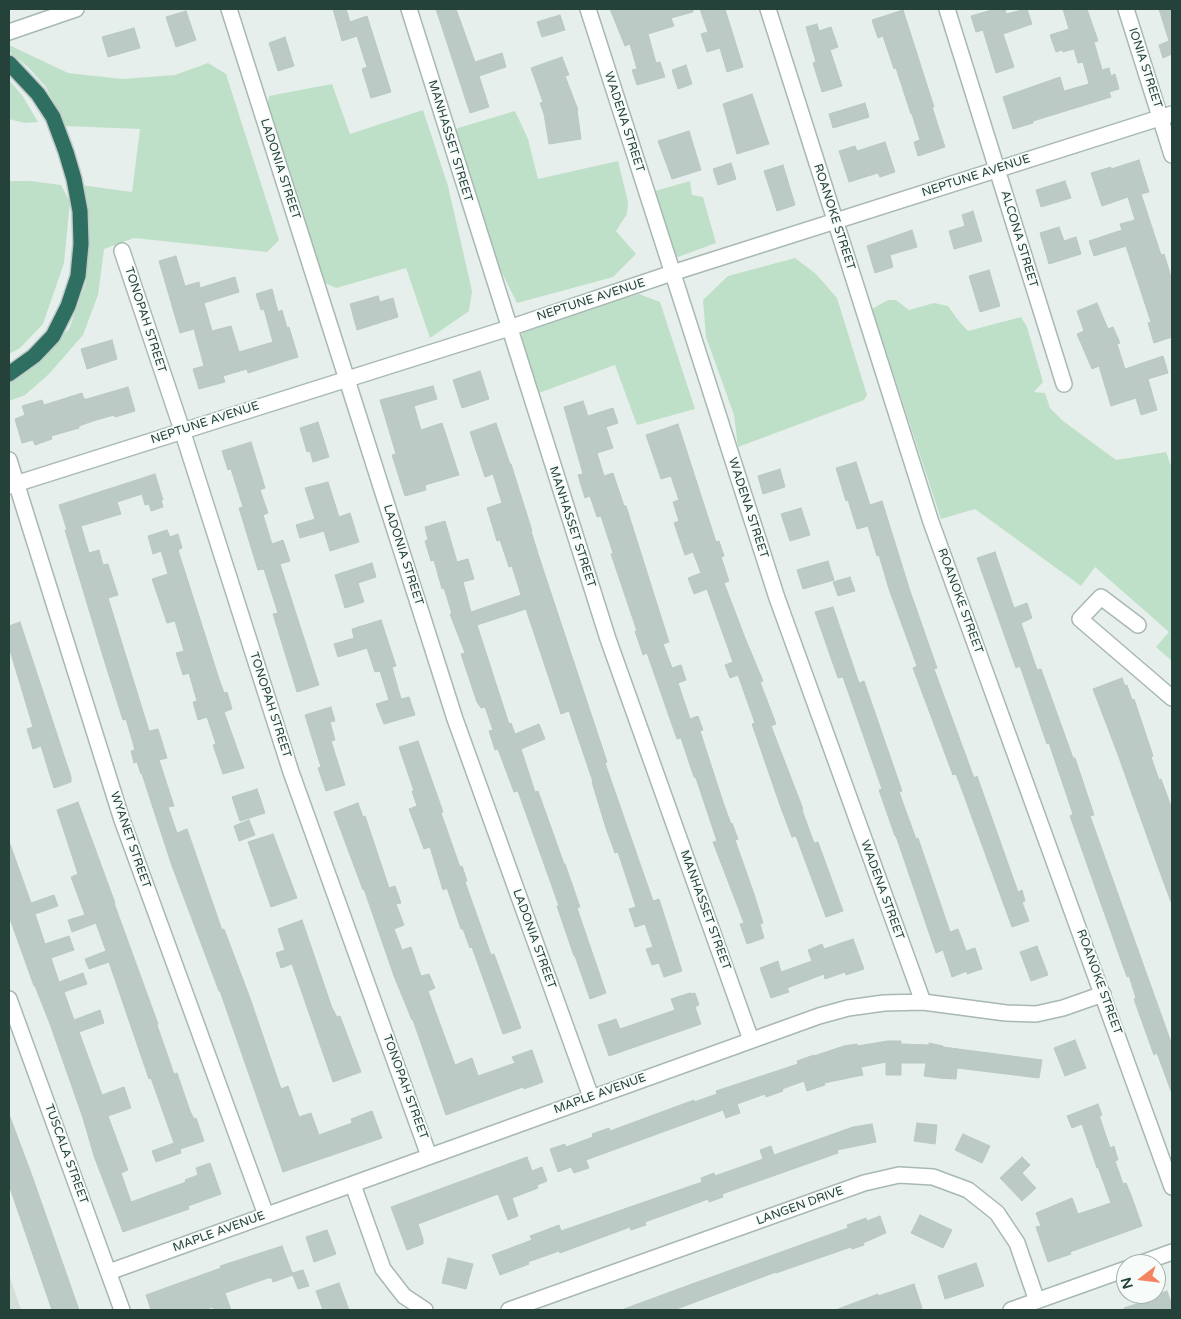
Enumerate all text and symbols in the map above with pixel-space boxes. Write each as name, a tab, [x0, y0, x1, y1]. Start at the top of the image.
street label: IONIA STREET	[1125, 26, 1165, 110]
street label: WADENA STREET	[601, 70, 647, 174]
street label: MANHASSET STREET	[425, 78, 475, 204]
street label: LADONIA STREET	[257, 117, 303, 221]
street label: NEPTUNE AVENUE	[920, 152, 1032, 200]
street label: ROANOKE STREET	[810, 162, 858, 272]
street label: ALCONA STREET	[997, 189, 1041, 289]
street label: TONOPAH STREET	[121, 265, 169, 375]
street label: NEPTUNE AVENUE	[535, 276, 647, 324]
street label: NEPTUNE AVENUE	[149, 399, 261, 447]
street label: WADENA STREET	[725, 456, 771, 560]
street label: MANHASSET STREET	[546, 465, 598, 589]
street label: LADONIA STREET	[380, 503, 426, 607]
street label: ROANOKE STREET	[934, 547, 986, 655]
street label: TONOPAH STREET	[246, 650, 294, 760]
street label: WYANET STREET	[107, 790, 153, 890]
street label: WADENA STREET	[857, 838, 907, 942]
street label: MANHASSET STREET	[677, 848, 733, 972]
street label: LADONIA STREET	[509, 887, 559, 991]
street label: ROANOKE STREET	[1073, 928, 1125, 1036]
street label: TONOPAH STREET	[379, 1033, 431, 1141]
street label: MAPLE AVENUE	[552, 1071, 648, 1117]
street label: TUSCALA STREET	[41, 1102, 91, 1206]
street label: LANGEN DRIVE	[754, 1184, 846, 1228]
street label: MAPLE AVENUE	[171, 1209, 267, 1255]
north arrow	[1116, 1254, 1166, 1304]
text: N	[1117, 1275, 1137, 1291]

